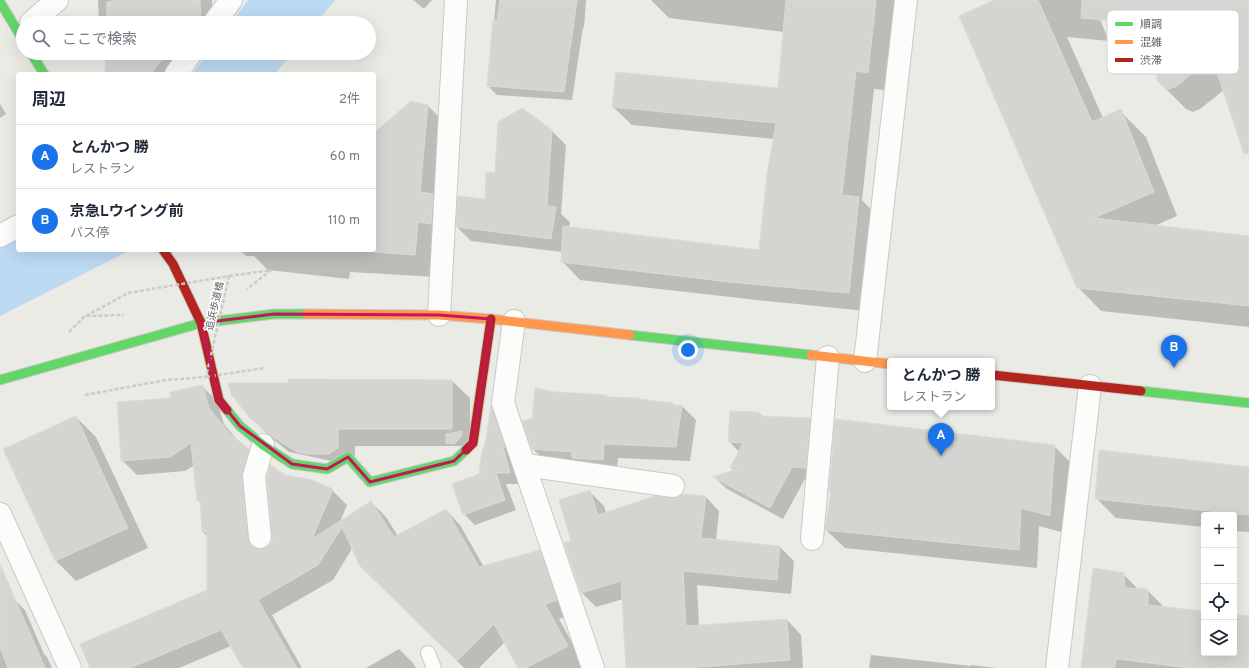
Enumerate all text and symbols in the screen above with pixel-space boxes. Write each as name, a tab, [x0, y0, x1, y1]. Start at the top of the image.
legend	[1107, 10, 1239, 74]
search box	[16, 16, 376, 60]
text: 順調	[1140, 18, 1162, 32]
icon: search	[30, 27, 52, 49]
text: ここで検索	[62, 31, 137, 50]
text: 混雑	[1140, 36, 1162, 50]
text: 渋滞	[1140, 54, 1162, 68]
text: 周辺	[32, 90, 66, 112]
text: 2件	[339, 92, 360, 108]
text: とんかつ 勝	[70, 139, 149, 158]
text: A	[40, 149, 50, 165]
text: 60 m	[330, 149, 360, 165]
text: レストラン	[70, 162, 135, 178]
text: 京急Lウイング前	[70, 203, 184, 222]
text: B	[41, 213, 49, 229]
text: 110 m	[328, 213, 360, 229]
text: バス停	[70, 226, 109, 242]
street label: 追浜歩道橋	[204, 281, 227, 332]
pin: B	[1161, 335, 1187, 368]
your location	[678, 340, 698, 360]
popup	[887, 358, 995, 410]
text: とんかつ 勝	[902, 367, 980, 386]
text: レストラン	[902, 390, 967, 406]
pin: A	[928, 423, 954, 456]
map controls	[1201, 512, 1237, 656]
button: +	[1201, 512, 1237, 548]
button: −	[1201, 548, 1237, 584]
button: locate	[1201, 584, 1237, 620]
button: layers	[1201, 620, 1237, 656]

